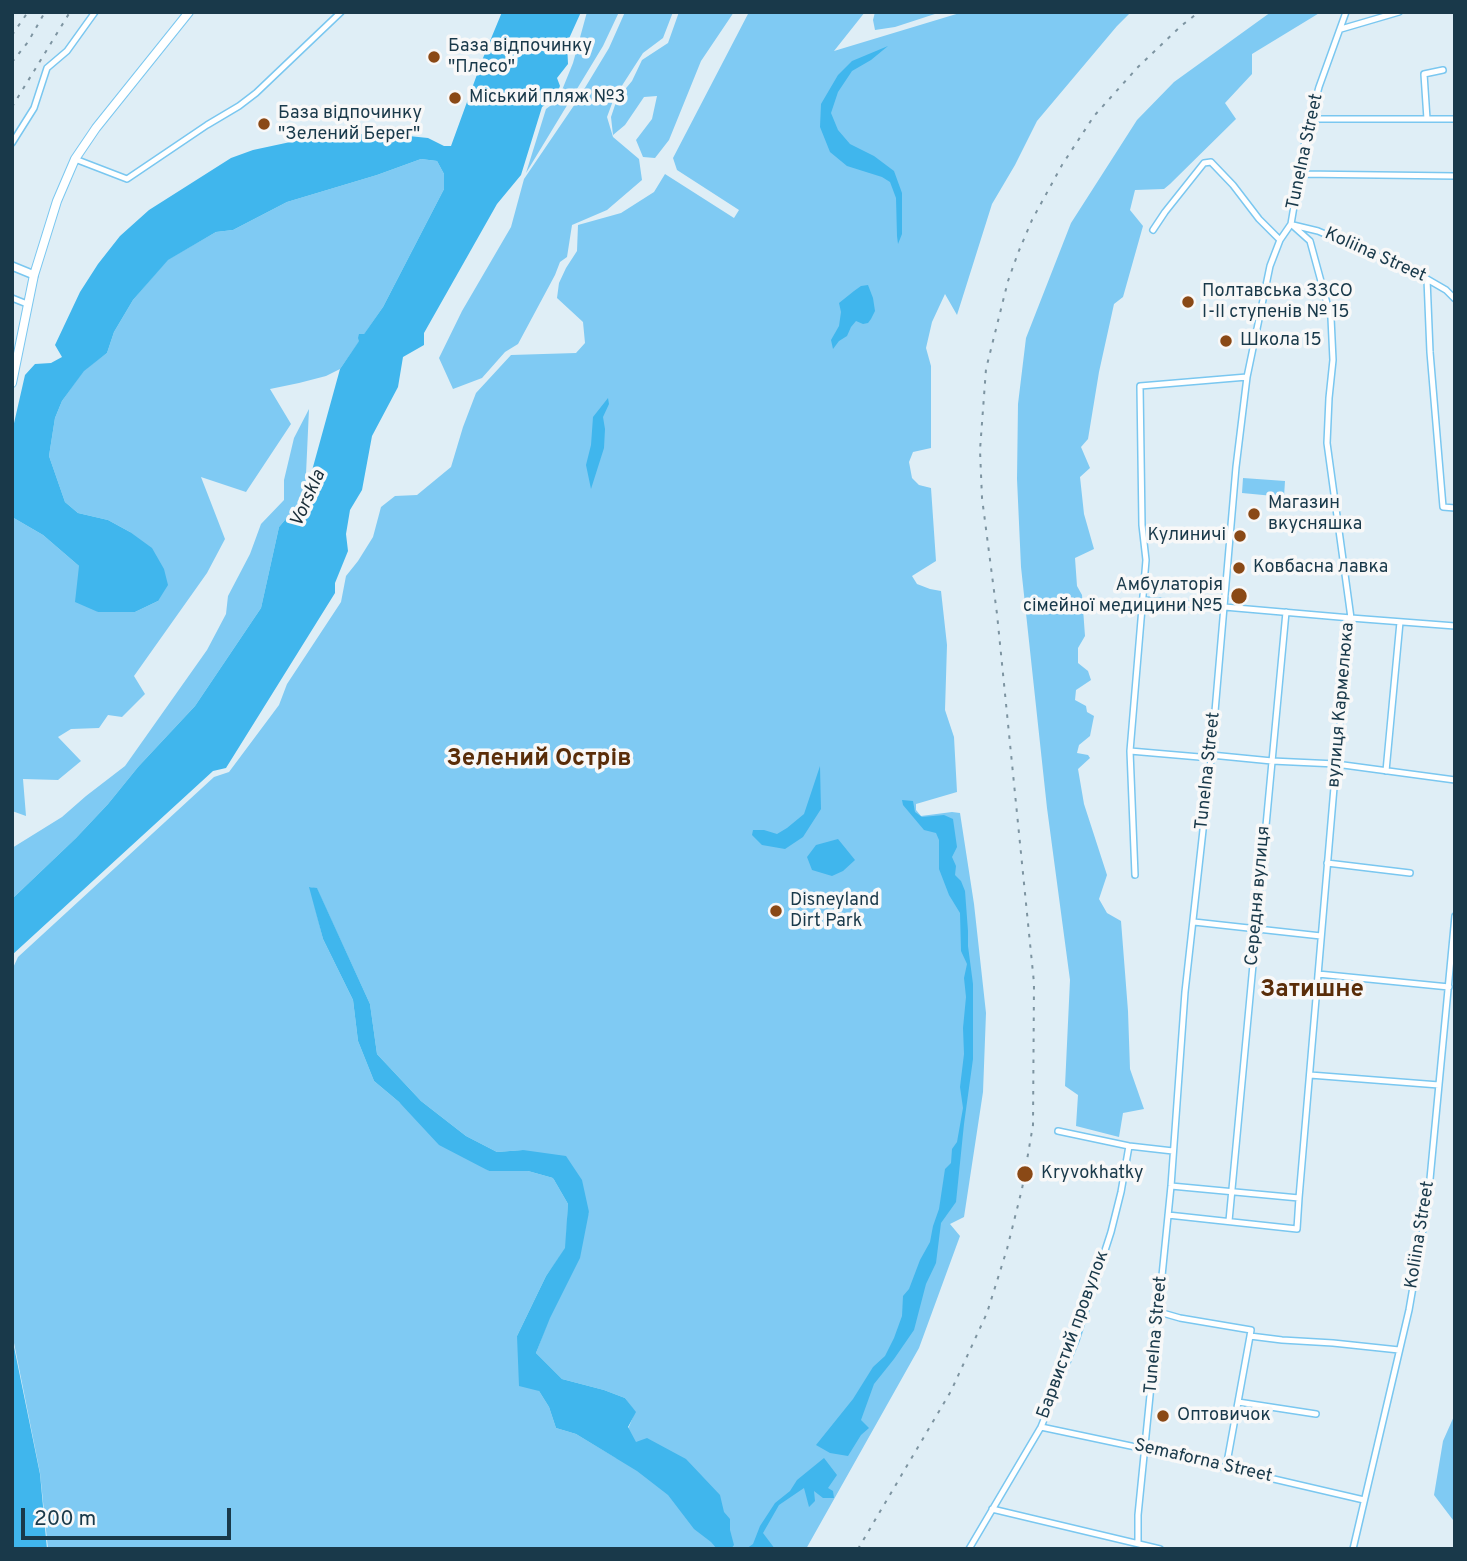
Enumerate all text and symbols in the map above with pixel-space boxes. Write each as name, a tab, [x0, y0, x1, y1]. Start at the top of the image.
place label: База відпочинку "Плесо"	[448, 36, 592, 78]
marker: База відпочинку "Плесо"	[426, 49, 442, 65]
place label: Міський пляж №3	[469, 87, 625, 109]
marker: Міський пляж №3	[447, 90, 463, 106]
street label: Tunelna Street	[1283, 92, 1329, 212]
place label: База відпочинку "Зелений Берег"	[278, 103, 422, 146]
marker: База відпочинку "Зелений Берег"	[256, 116, 272, 132]
street label: Koliina Street	[1321, 224, 1429, 288]
place label: Полтавська ЗЗСО І-ІІ ступенів № 15	[1202, 281, 1353, 324]
marker: Полтавська ЗЗСО І-ІІ ступенів № 15	[1180, 294, 1196, 310]
place label: Школа 15	[1240, 330, 1322, 352]
marker: Школа 15	[1218, 333, 1234, 349]
water label: Vorskla	[286, 467, 332, 531]
place label: Магазин вкусняшка	[1268, 493, 1362, 536]
marker: Магазин вкусняшка	[1246, 506, 1262, 522]
place label: Кулиничі	[1148, 525, 1226, 547]
marker: Кулиничі	[1232, 528, 1248, 544]
place label: Ковбасна лавка	[1253, 557, 1388, 579]
marker: Ковбасна лавка	[1231, 560, 1247, 576]
place label: Амбулаторія сімейної медицини №5	[1023, 575, 1223, 618]
marker: Амбулаторія сімейної медицини №5	[1229, 586, 1249, 606]
street label: вулиця Кармелюка	[1324, 621, 1360, 789]
street label: Tunelna Street	[1192, 711, 1226, 831]
district label: Зелений Острів	[447, 746, 631, 774]
street label: Середня вулиця	[1242, 825, 1276, 967]
place label: Disneyland Dirt Park	[790, 890, 879, 932]
marker: Disneyland Dirt Park	[768, 903, 784, 919]
district label: Затишне	[1260, 977, 1364, 1005]
place label: Kryvokhatky	[1041, 1163, 1143, 1185]
marker: Kryvokhatky	[1015, 1164, 1035, 1184]
street label: Koliina Street	[1402, 1180, 1440, 1290]
street label: Барвистий провулок	[1034, 1248, 1114, 1422]
street label: Tunelna Street	[1141, 1275, 1173, 1395]
place label: Оптовичок	[1177, 1405, 1271, 1427]
marker: Оптовичок	[1155, 1408, 1171, 1424]
street label: Semaforna Street	[1132, 1436, 1274, 1488]
scale bar	[24, 1494, 234, 1538]
text: 200 m	[34, 1506, 96, 1533]

